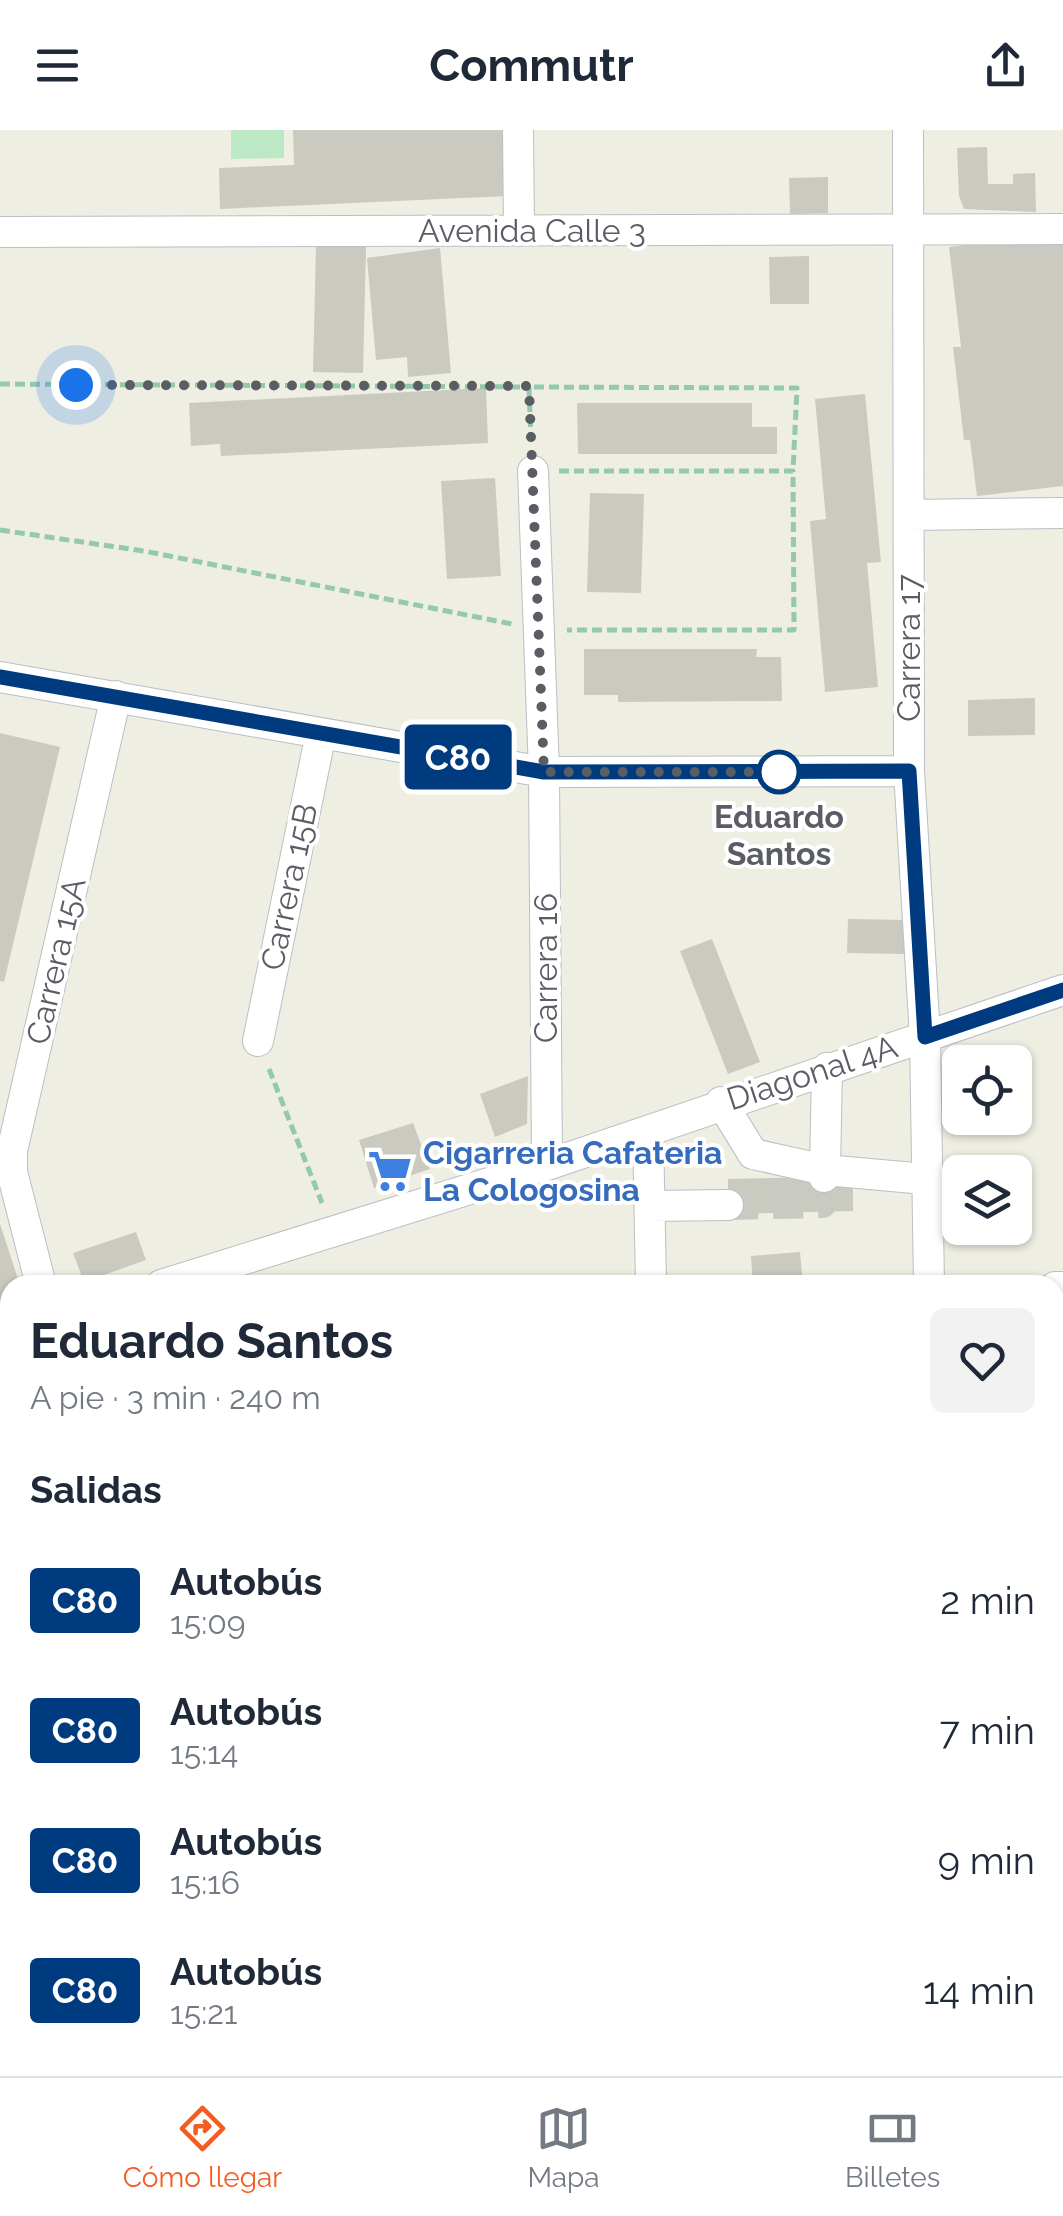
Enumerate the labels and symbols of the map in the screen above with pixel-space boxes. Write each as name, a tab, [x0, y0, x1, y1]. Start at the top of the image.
street label: Avenida Calle 3	[418, 212, 646, 249]
your location	[51, 360, 101, 410]
street label: Carrera 17	[890, 574, 927, 722]
line badge: C80	[400, 724, 516, 790]
marker: Eduardo Santos	[758, 751, 800, 793]
place label: Eduardo Santos	[714, 798, 844, 872]
street label: Carrera 15B	[253, 800, 324, 974]
street label: Carrera 15A	[18, 874, 93, 1048]
street label: Carrera 16	[527, 893, 564, 1043]
street label: Diagonal 4A	[722, 1027, 902, 1118]
place label: Cigarreria Cafateria La Cologosina	[423, 1134, 722, 1208]
supermarket icon: Cigarreria Cafateria La Cologosina	[366, 1147, 414, 1195]

